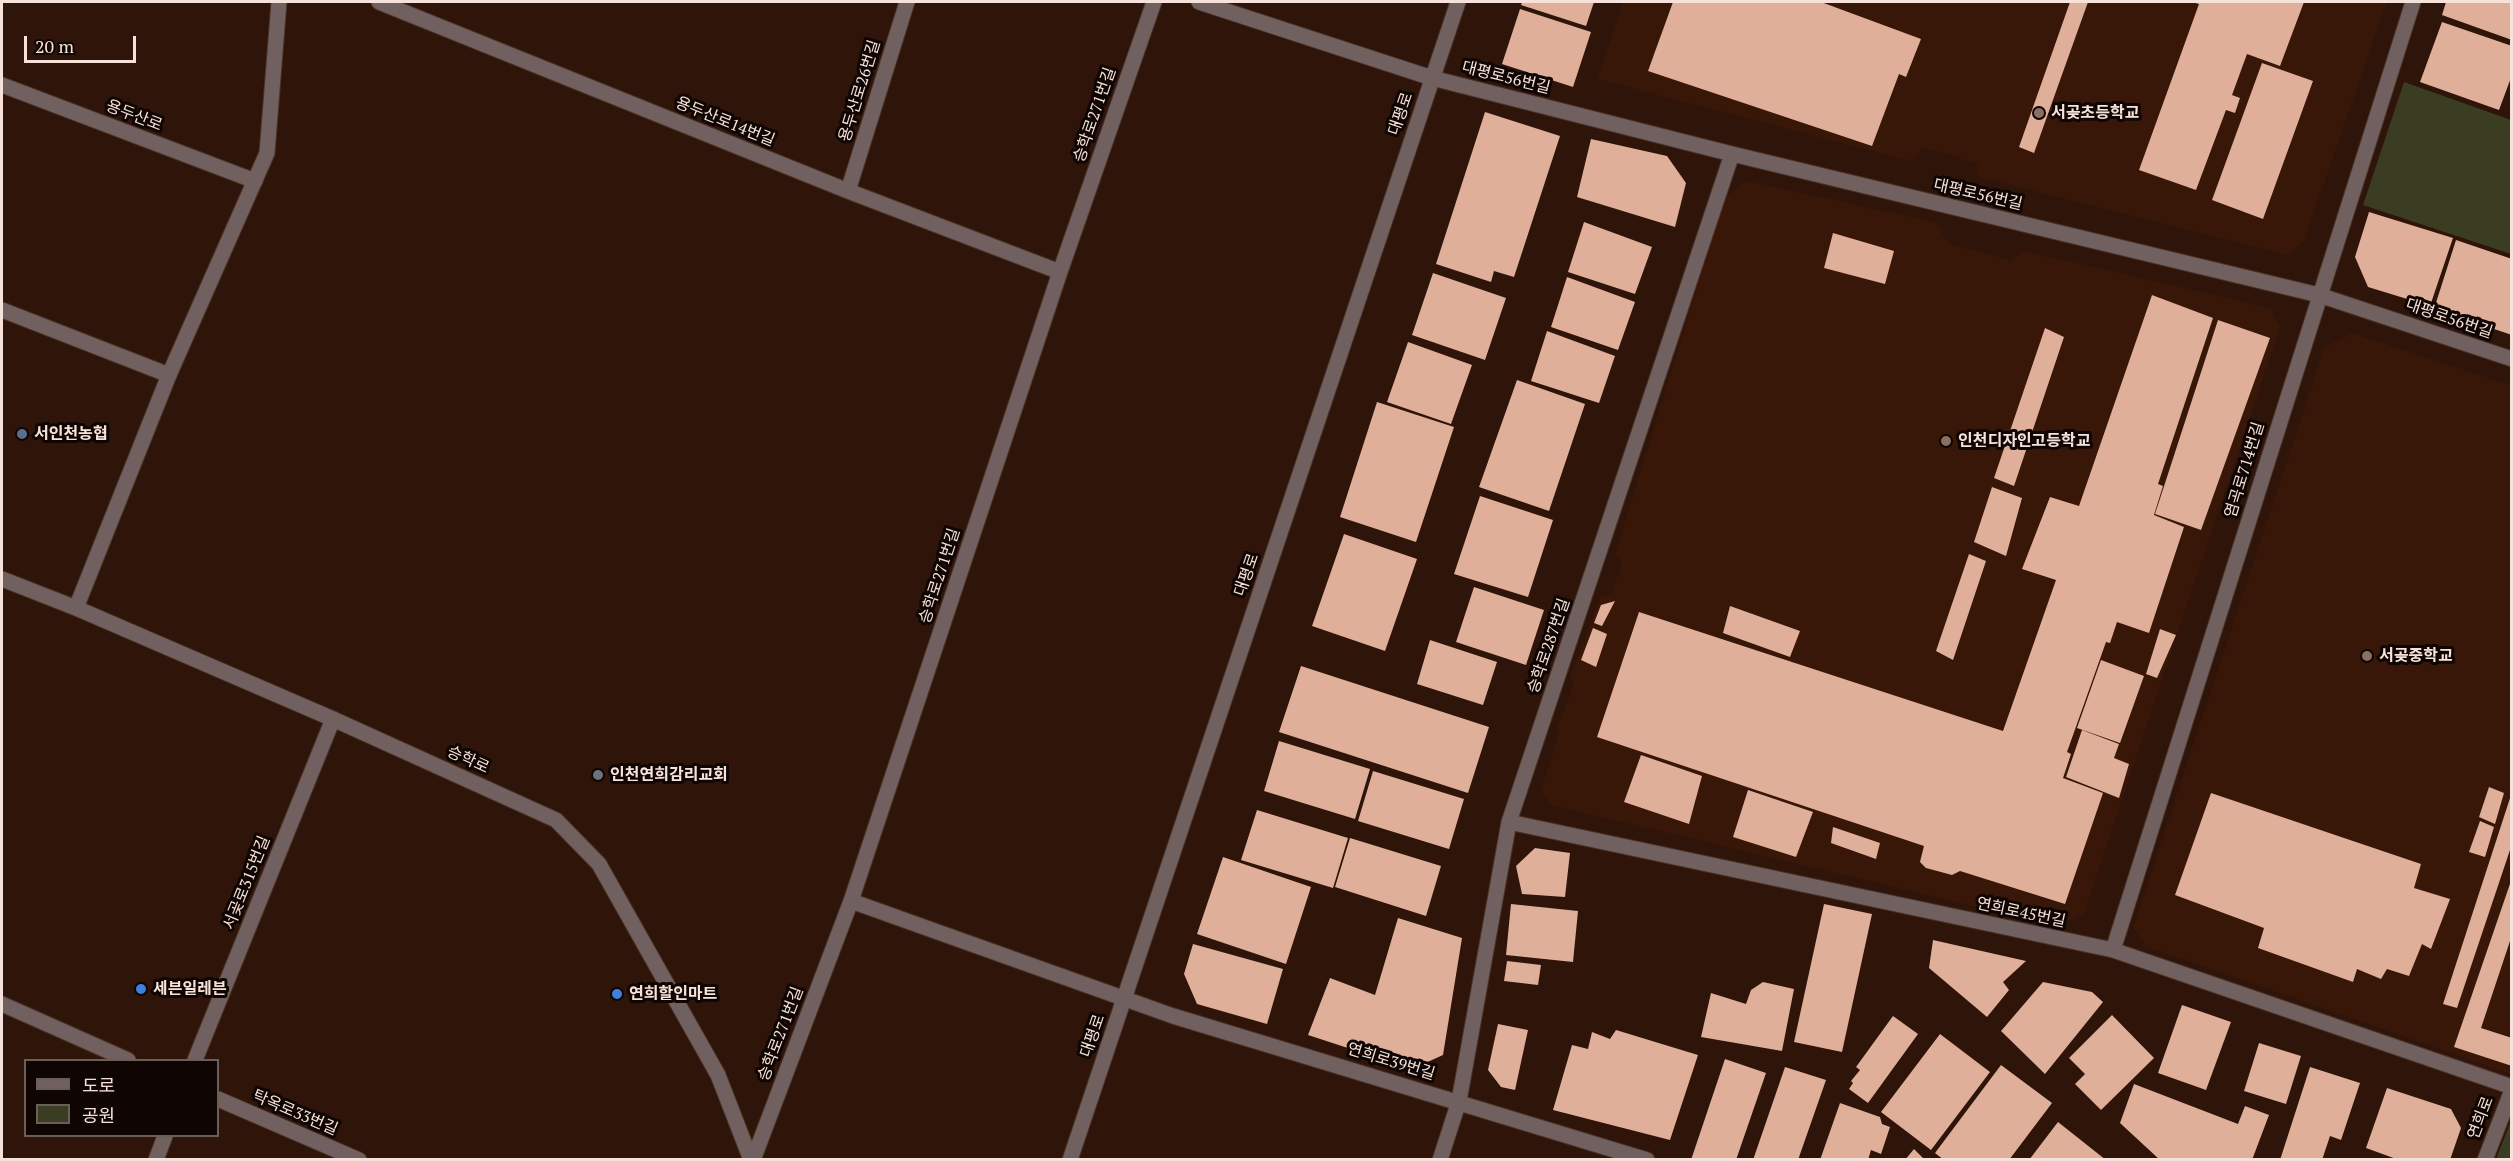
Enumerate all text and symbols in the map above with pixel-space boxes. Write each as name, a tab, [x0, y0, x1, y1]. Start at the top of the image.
scale bar	[27, 24, 140, 62]
text: 20 m	[35, 34, 74, 58]
street label: 용두산로26번길	[835, 38, 885, 144]
street label: 대평로56번길	[1460, 58, 1552, 98]
street label: 승학로271번길	[1070, 65, 1120, 165]
street label: 대평로	[1385, 90, 1417, 138]
street label: 용두산로14번길	[673, 93, 777, 151]
street label: 용두산로	[103, 96, 165, 136]
place label: 서곶초등학교	[2051, 103, 2139, 123]
marker: 서곶초등학교	[2032, 106, 2046, 120]
street label: 대평로56번길	[1932, 175, 2024, 215]
street label: 대평로56번길	[2403, 295, 2495, 343]
street label: 염곡로714번길	[2221, 420, 2269, 520]
place label: 서인천농협	[34, 424, 108, 444]
marker: 서인천농협	[15, 427, 29, 441]
place label: 인천디자인고등학교	[1958, 431, 2090, 451]
marker: 인천디자인고등학교	[1939, 434, 1953, 448]
street label: 승학로271번길	[916, 526, 964, 626]
street label: 대평로	[1231, 551, 1263, 599]
street label: 승학로287번길	[1524, 596, 1574, 696]
place label: 서곶중학교	[2379, 646, 2453, 666]
marker: 서곶중학교	[2360, 649, 2374, 663]
street label: 승학로	[444, 742, 492, 778]
place label: 인천연희감리교회	[610, 765, 728, 785]
marker: 인천연희감리교회	[591, 768, 605, 782]
street label: 서곶로315번길	[220, 833, 274, 933]
street label: 연희로45번길	[1975, 894, 2067, 932]
place label: 세븐일레븐	[153, 979, 227, 999]
marker: 세븐일레븐	[134, 982, 148, 996]
place label: 연희할인마트	[629, 984, 717, 1004]
street label: 승학로271번길	[754, 984, 808, 1084]
marker: 연희할인마트	[610, 987, 624, 1001]
street label: 대평로	[1077, 1012, 1109, 1060]
street label: 연희로39번길	[1345, 1040, 1437, 1084]
legend	[24, 1059, 219, 1137]
text: 도로	[82, 1073, 115, 1097]
street label: 탁옥로33번길	[250, 1086, 340, 1140]
street label: 연희로	[2464, 1094, 2498, 1142]
text: 공원	[82, 1103, 115, 1127]

